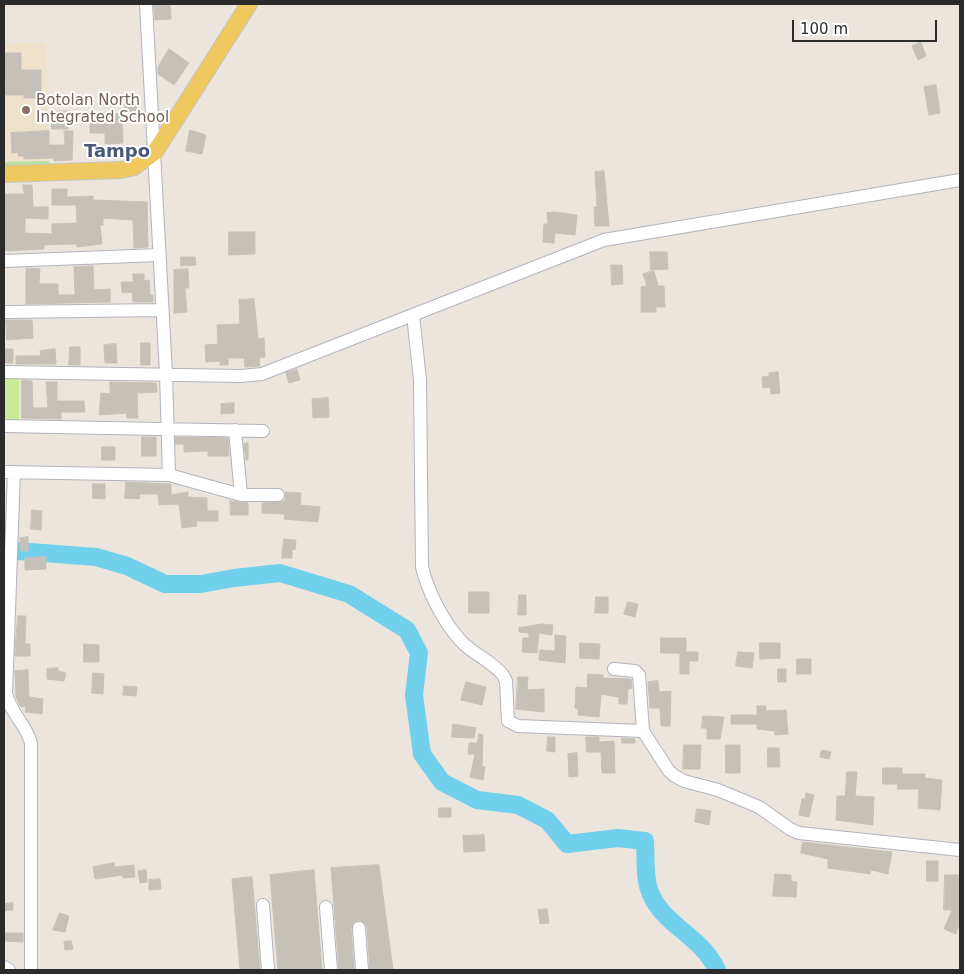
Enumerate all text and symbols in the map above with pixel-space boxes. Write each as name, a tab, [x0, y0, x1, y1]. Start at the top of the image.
scale bar	[794, 10, 939, 42]
text: 100 m	[800, 20, 848, 38]
place label: Botolan North Integrated School	[36, 92, 169, 127]
marker: Botolan North Integrated School	[20, 104, 32, 116]
district label: Tampo	[84, 141, 150, 163]

